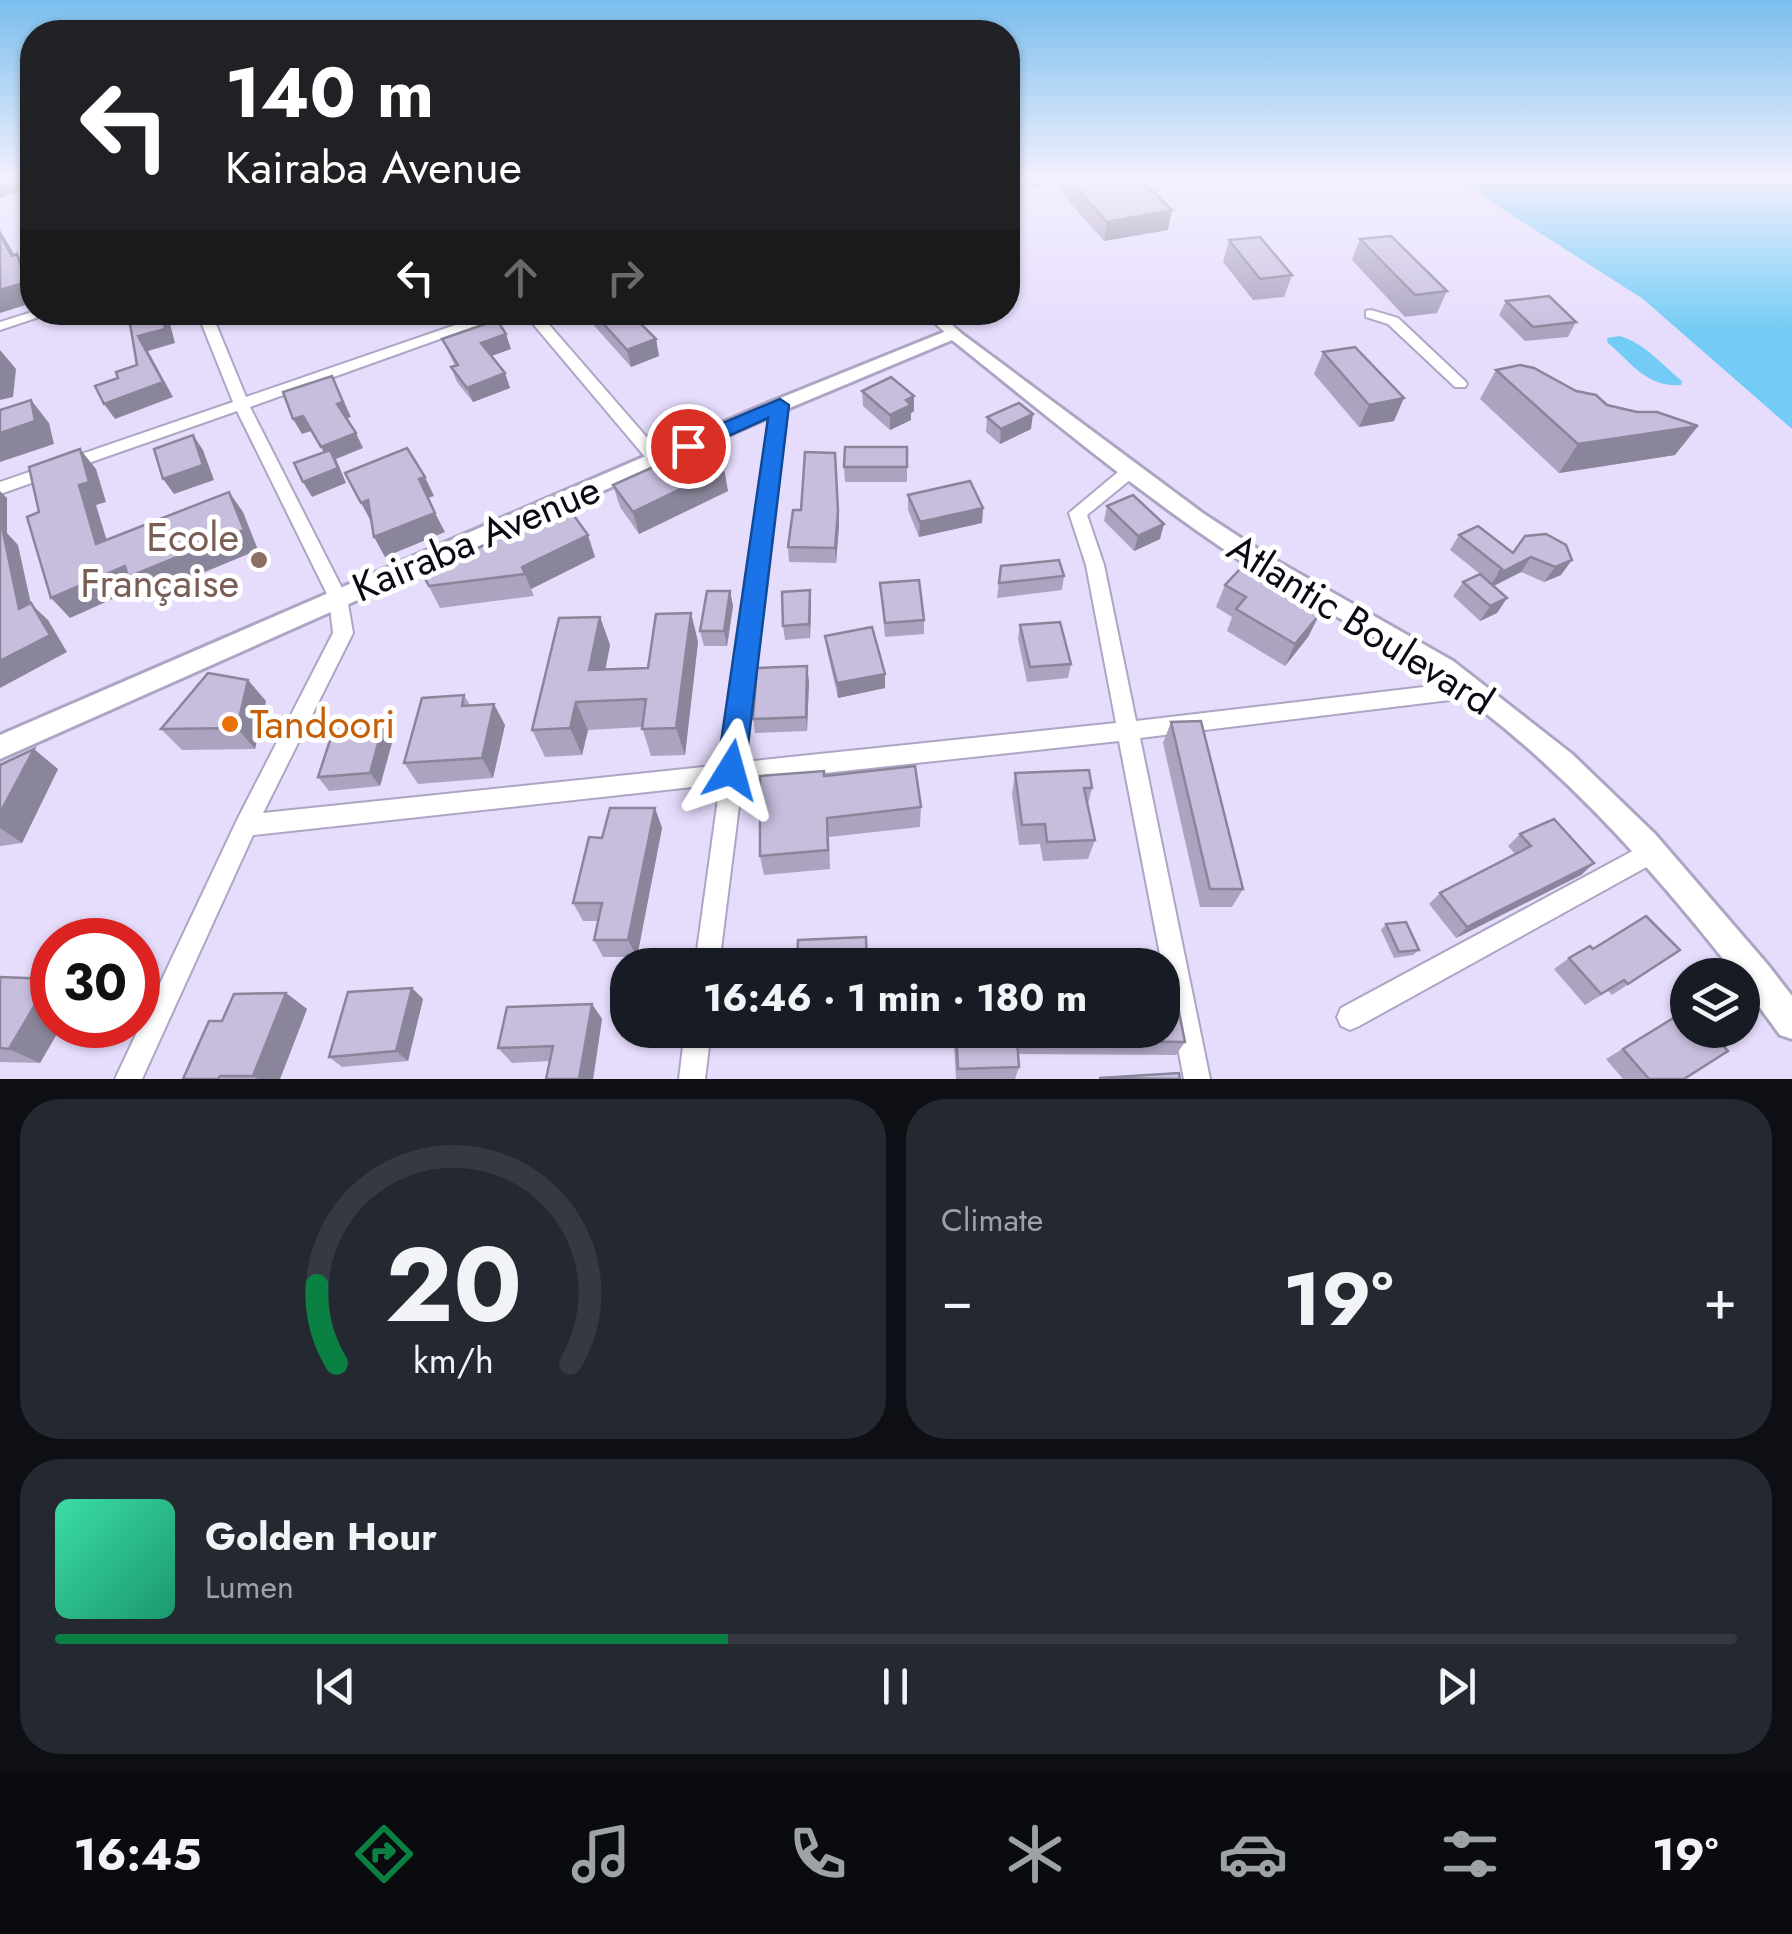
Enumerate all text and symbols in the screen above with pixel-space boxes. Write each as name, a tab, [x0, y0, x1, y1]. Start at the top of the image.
text: 140 m	[225, 42, 434, 143]
icon: left	[60, 60, 190, 190]
text: Kairaba Avenue	[225, 135, 522, 200]
icon: left	[388, 250, 443, 305]
icon: ahead	[493, 250, 548, 305]
icon: right	[598, 250, 653, 305]
pin	[646, 404, 731, 489]
icon: arrive	[661, 419, 716, 474]
street label: Kairaba Avenue	[343, 460, 609, 616]
place label: Ecole Française	[80, 508, 239, 612]
street label: Atlantic Boulevard	[1217, 519, 1505, 729]
marker: Ecole Française	[248, 549, 270, 571]
place label: Tandoori	[250, 695, 395, 753]
marker: Tandoori	[219, 713, 241, 735]
position arrow	[679, 718, 783, 822]
speed limit sign: 30	[30, 918, 160, 1048]
map controls	[1670, 958, 1760, 1048]
button: layers	[1670, 958, 1760, 1048]
text: 16:46 · 1 min · 180 m	[703, 970, 1087, 1025]
text: Climate	[941, 1197, 1043, 1243]
text: 20	[384, 1210, 522, 1360]
text: 19°	[1283, 1245, 1394, 1353]
text: −	[941, 1260, 973, 1340]
text: +	[1703, 1260, 1737, 1340]
text: km/h	[413, 1335, 493, 1386]
text: Golden Hour	[205, 1509, 437, 1564]
text: Lumen	[205, 1564, 294, 1610]
icon: previous	[308, 1659, 363, 1714]
icon: pause	[868, 1659, 923, 1714]
icon: next	[1429, 1659, 1484, 1714]
icon: directions	[349, 1819, 419, 1889]
icon: music	[566, 1819, 636, 1889]
icon: phone	[783, 1819, 853, 1889]
icon: climate	[1000, 1819, 1070, 1889]
icon: car	[1218, 1819, 1288, 1889]
icon: filters	[1435, 1819, 1505, 1889]
text: 16:45	[74, 1822, 202, 1887]
text: 19°	[1652, 1822, 1718, 1887]

